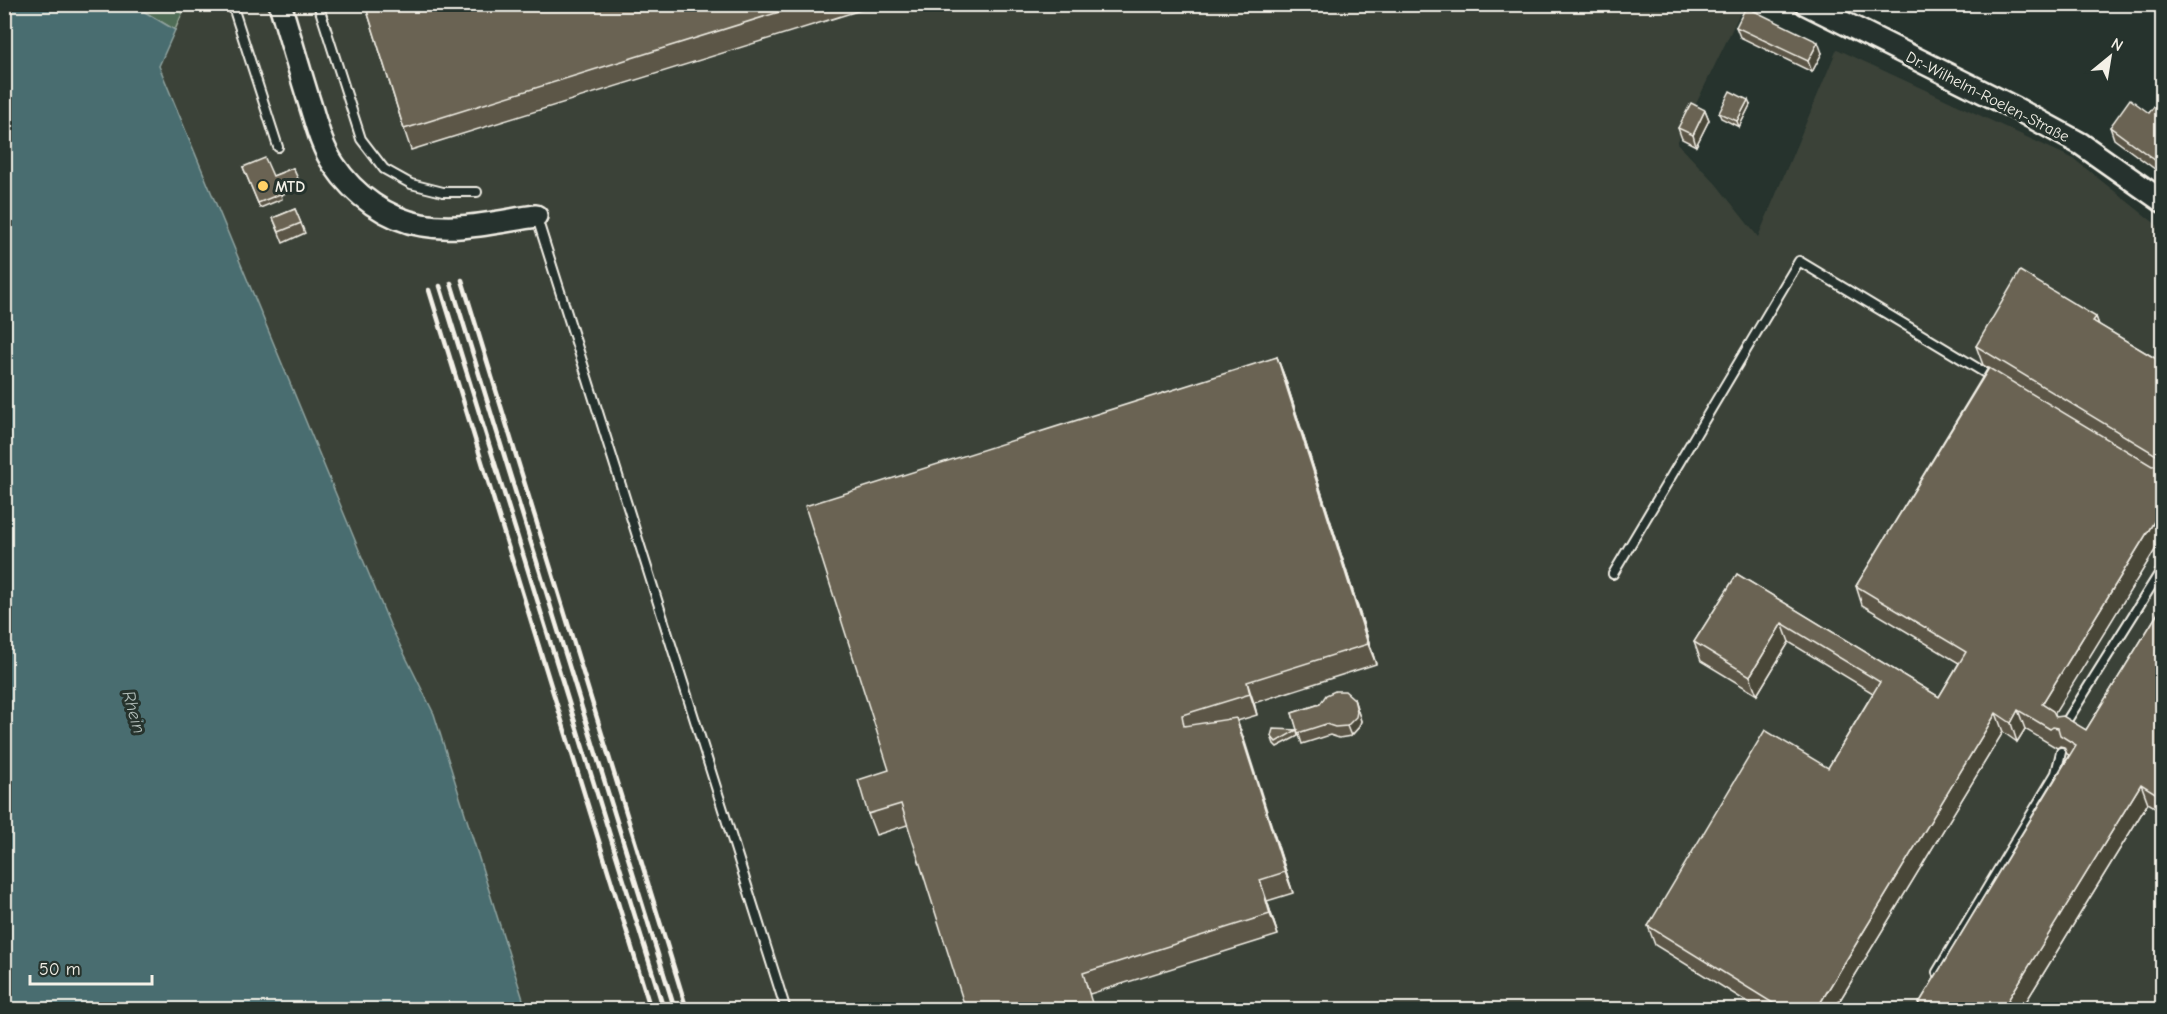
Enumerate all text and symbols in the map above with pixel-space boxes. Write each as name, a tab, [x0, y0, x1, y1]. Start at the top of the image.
north arrow	[2080, 27, 2140, 87]
text: N	[2108, 34, 2126, 55]
street label: Dr.-Wilhelm-Roelen-Straße	[1903, 48, 2072, 146]
place label: MTD	[275, 178, 305, 196]
marker: MTD	[256, 179, 270, 193]
water label: Rhein	[117, 688, 150, 736]
scale bar	[30, 948, 152, 986]
text: 50 m	[39, 959, 81, 980]

